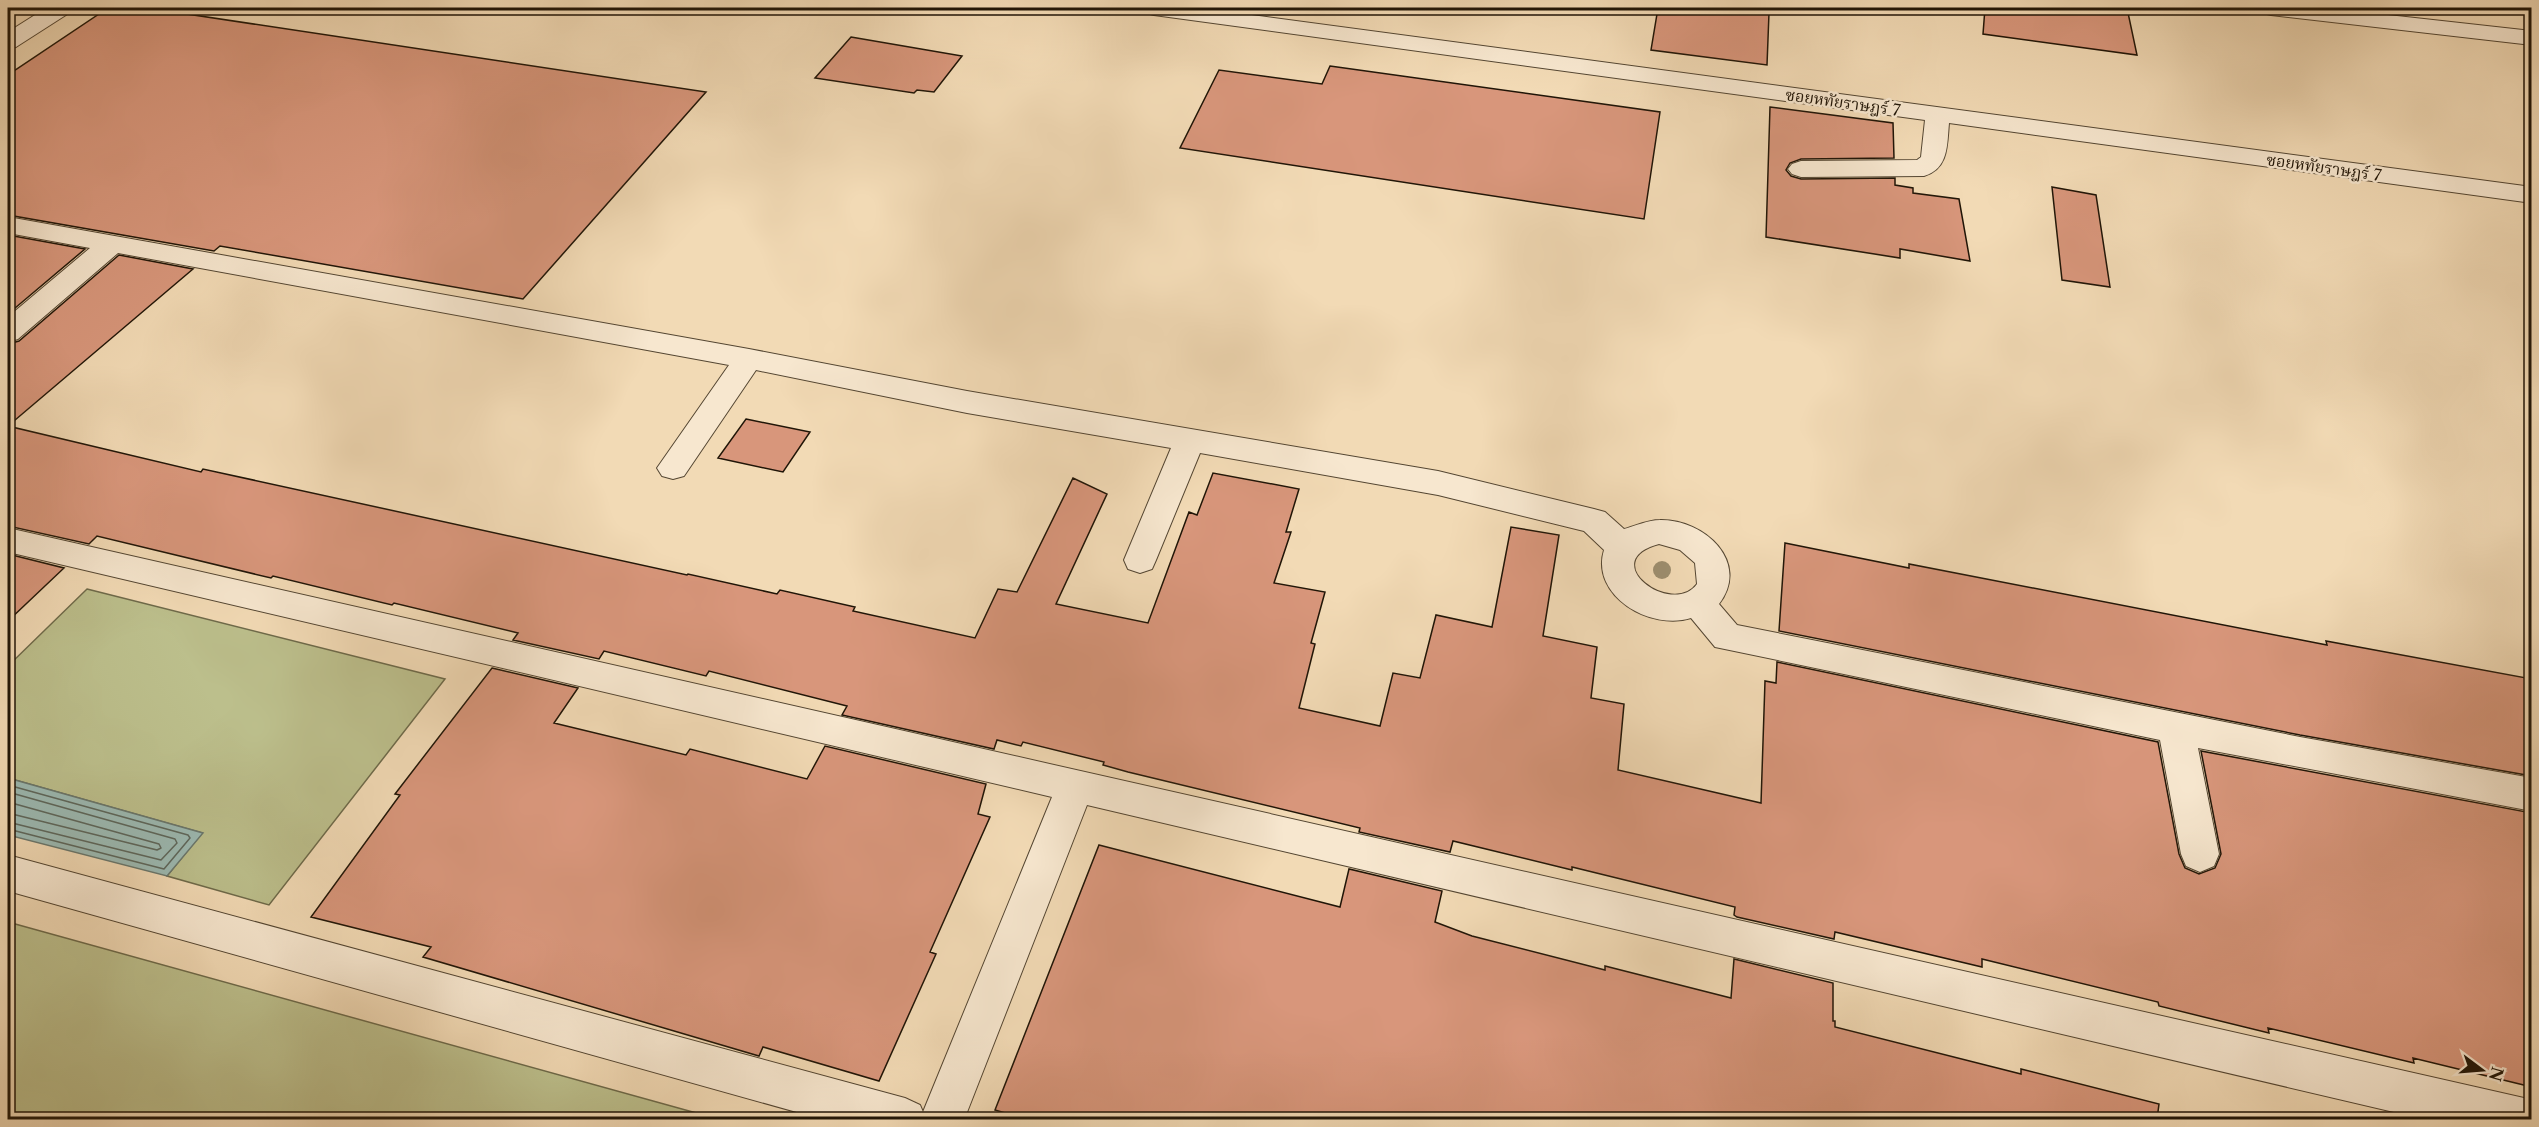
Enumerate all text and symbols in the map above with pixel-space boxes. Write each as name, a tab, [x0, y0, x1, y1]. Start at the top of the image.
street label: ซอยหทัยราษฎร์ 7	[1784, 84, 1902, 120]
street label: ซอยหทัยราษฎร์ 7	[2265, 149, 2383, 185]
north arrow	[2452, 1040, 2512, 1100]
text: N	[2485, 1065, 2508, 1084]

